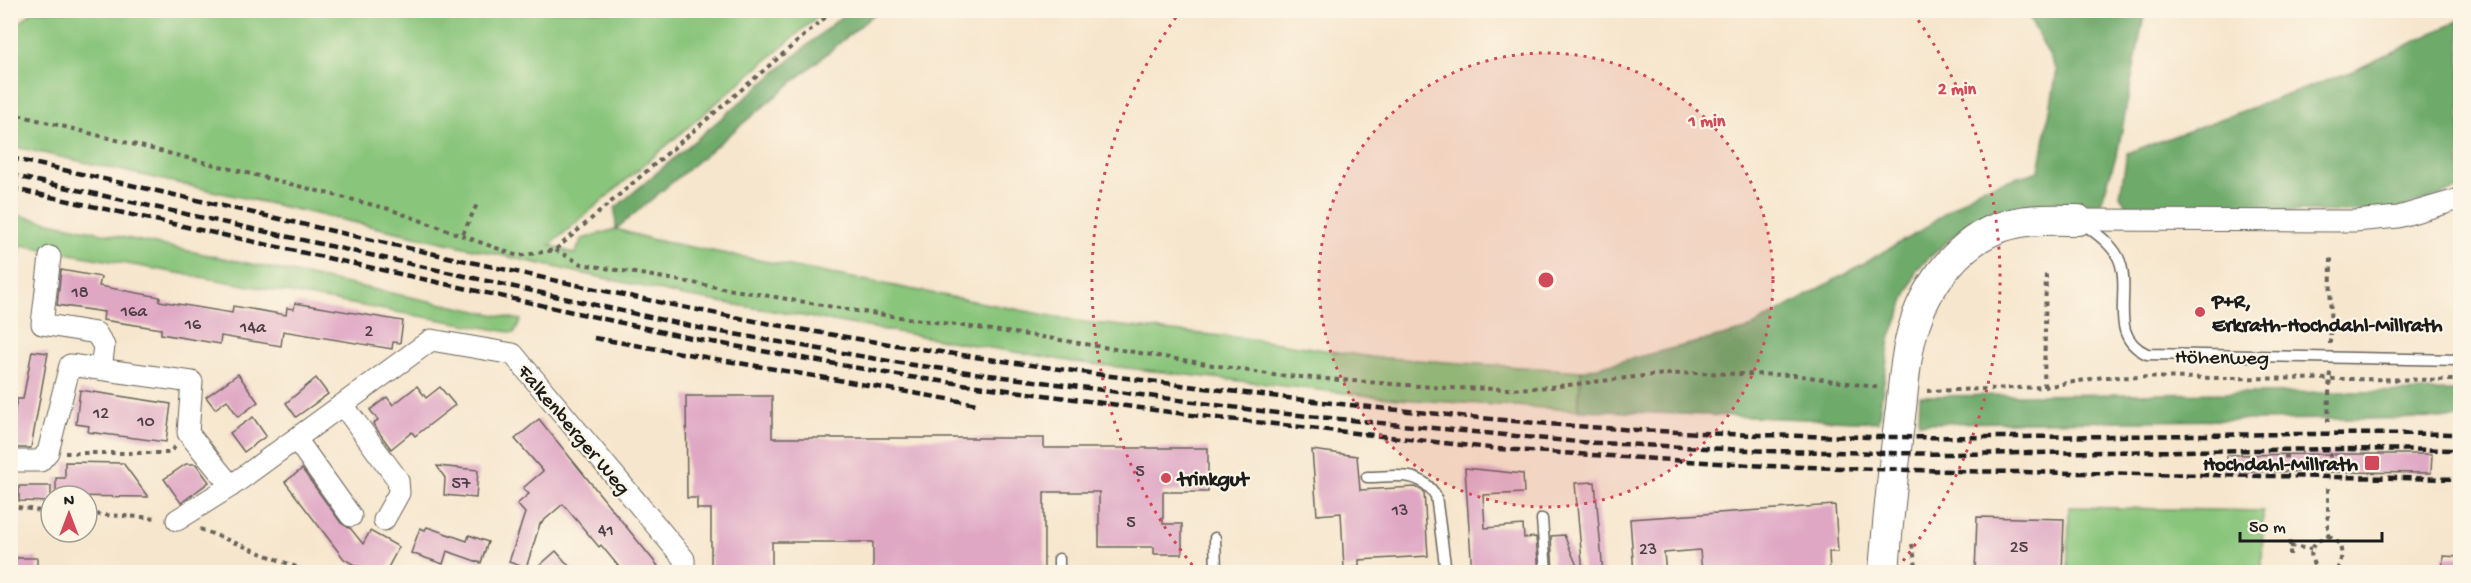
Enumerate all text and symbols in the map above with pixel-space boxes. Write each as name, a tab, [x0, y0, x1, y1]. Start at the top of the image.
text: 2 min	[1938, 80, 1977, 101]
text: 1 min	[1688, 112, 1726, 133]
centre of rings	[1536, 270, 1556, 290]
house number: 18	[70, 283, 89, 304]
place label: P+R, Erkrath-Hochdahl-Millrath	[2211, 291, 2443, 340]
house number: 16a	[120, 302, 148, 323]
marker: P+R, Erkrath-Hochdahl-Millrath	[2193, 305, 2207, 319]
house number: 16	[184, 315, 202, 336]
house number: 14a	[239, 318, 267, 339]
house number: 2	[365, 322, 374, 343]
street label: Höhenweg	[2175, 346, 2269, 373]
street label: Falkenberger Weg	[510, 360, 634, 502]
house number: 12	[92, 404, 109, 425]
house number: 10	[136, 412, 155, 433]
place label: Hochdahl-Millrath	[2203, 454, 2359, 479]
marker: Hochdahl-Millrath	[2363, 454, 2381, 472]
house number: 5	[1135, 462, 1145, 483]
place label: trinkgut	[1176, 469, 1251, 494]
marker: trinkgut	[1159, 471, 1173, 485]
house number: 57	[452, 474, 471, 495]
north arrow	[39, 484, 99, 544]
text: N	[64, 493, 75, 512]
house number: 13	[1391, 501, 1408, 522]
scale bar	[2240, 505, 2382, 543]
house number: 5	[1126, 513, 1136, 534]
text: 50 m	[2249, 518, 2286, 539]
house number: 41	[598, 521, 614, 542]
house number: 25	[2010, 538, 2028, 559]
house number: 23	[1639, 540, 1657, 561]

